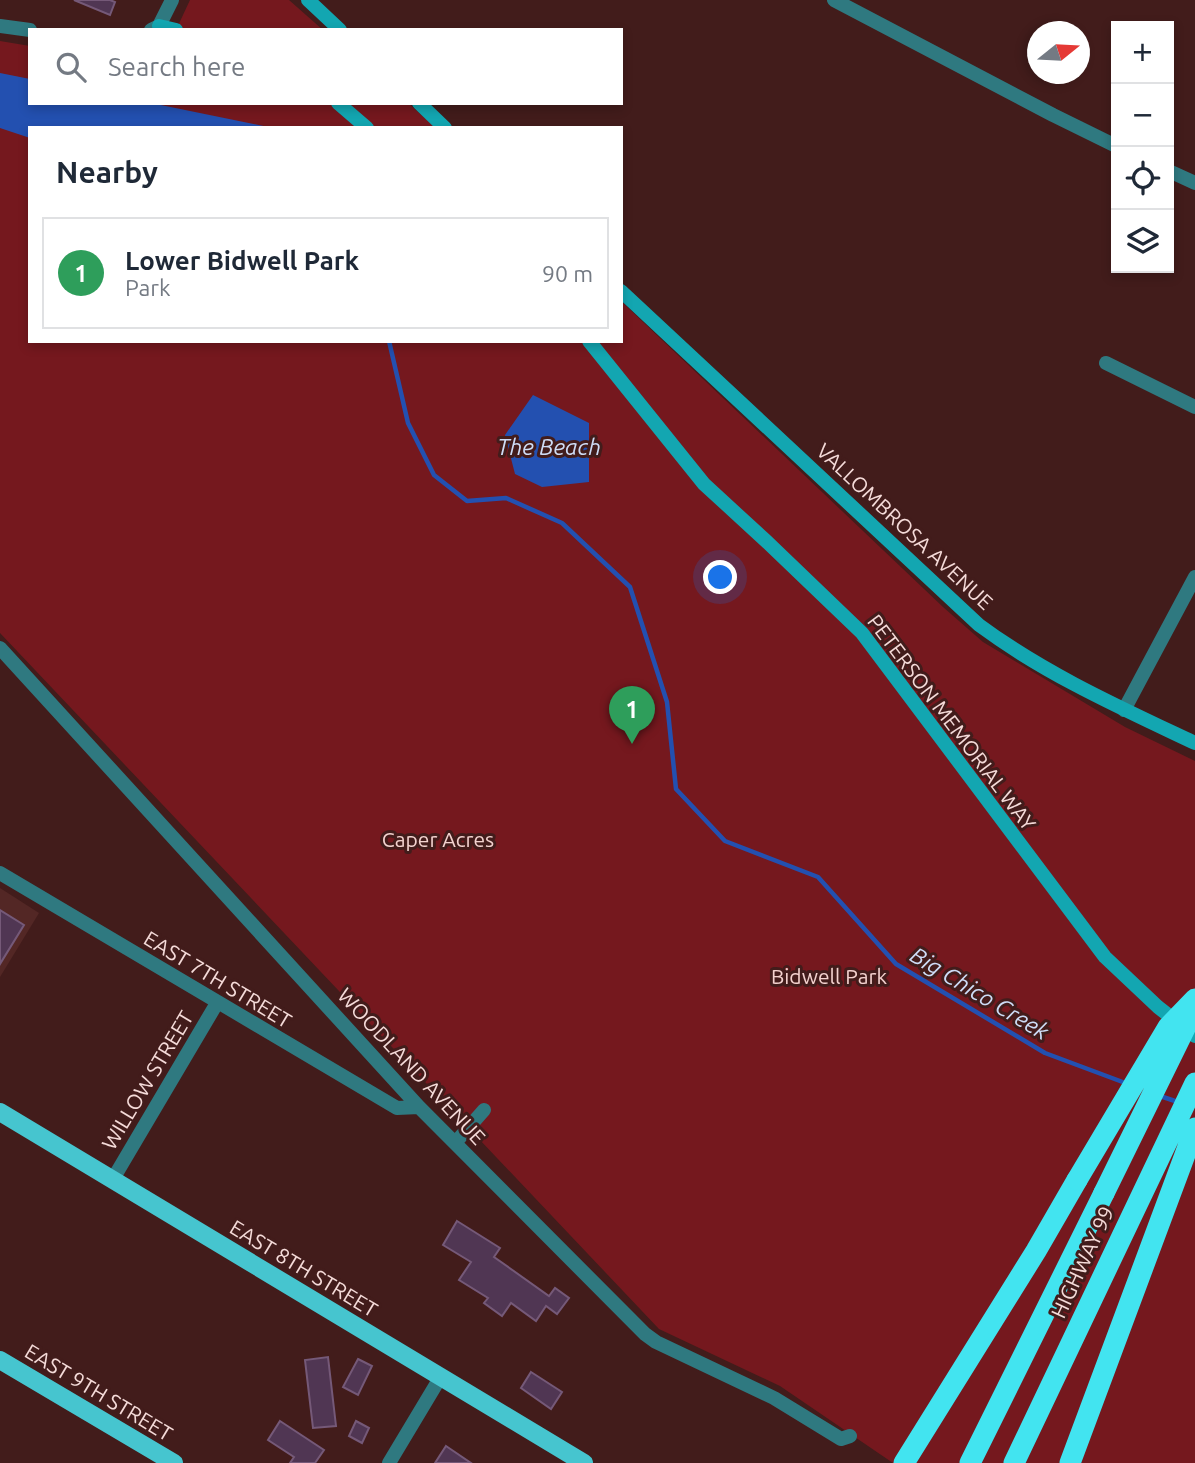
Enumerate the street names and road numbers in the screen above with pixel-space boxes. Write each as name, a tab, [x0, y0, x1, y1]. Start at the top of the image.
street label: VALLOMBROSA AVENUE	[812, 438, 998, 614]
street label: PETERSON MEMORIAL WAY	[863, 609, 1041, 835]
street label: EAST 7TH STREET	[140, 926, 296, 1033]
street label: WOODLAND AVENUE	[333, 983, 491, 1149]
street label: WILLOW STREET	[96, 1006, 198, 1153]
street label: HIGHWAY 99	[1046, 1202, 1118, 1322]
street label: EAST 8TH STREET	[226, 1215, 382, 1322]
street label: EAST 9TH STREET	[21, 1339, 177, 1446]

